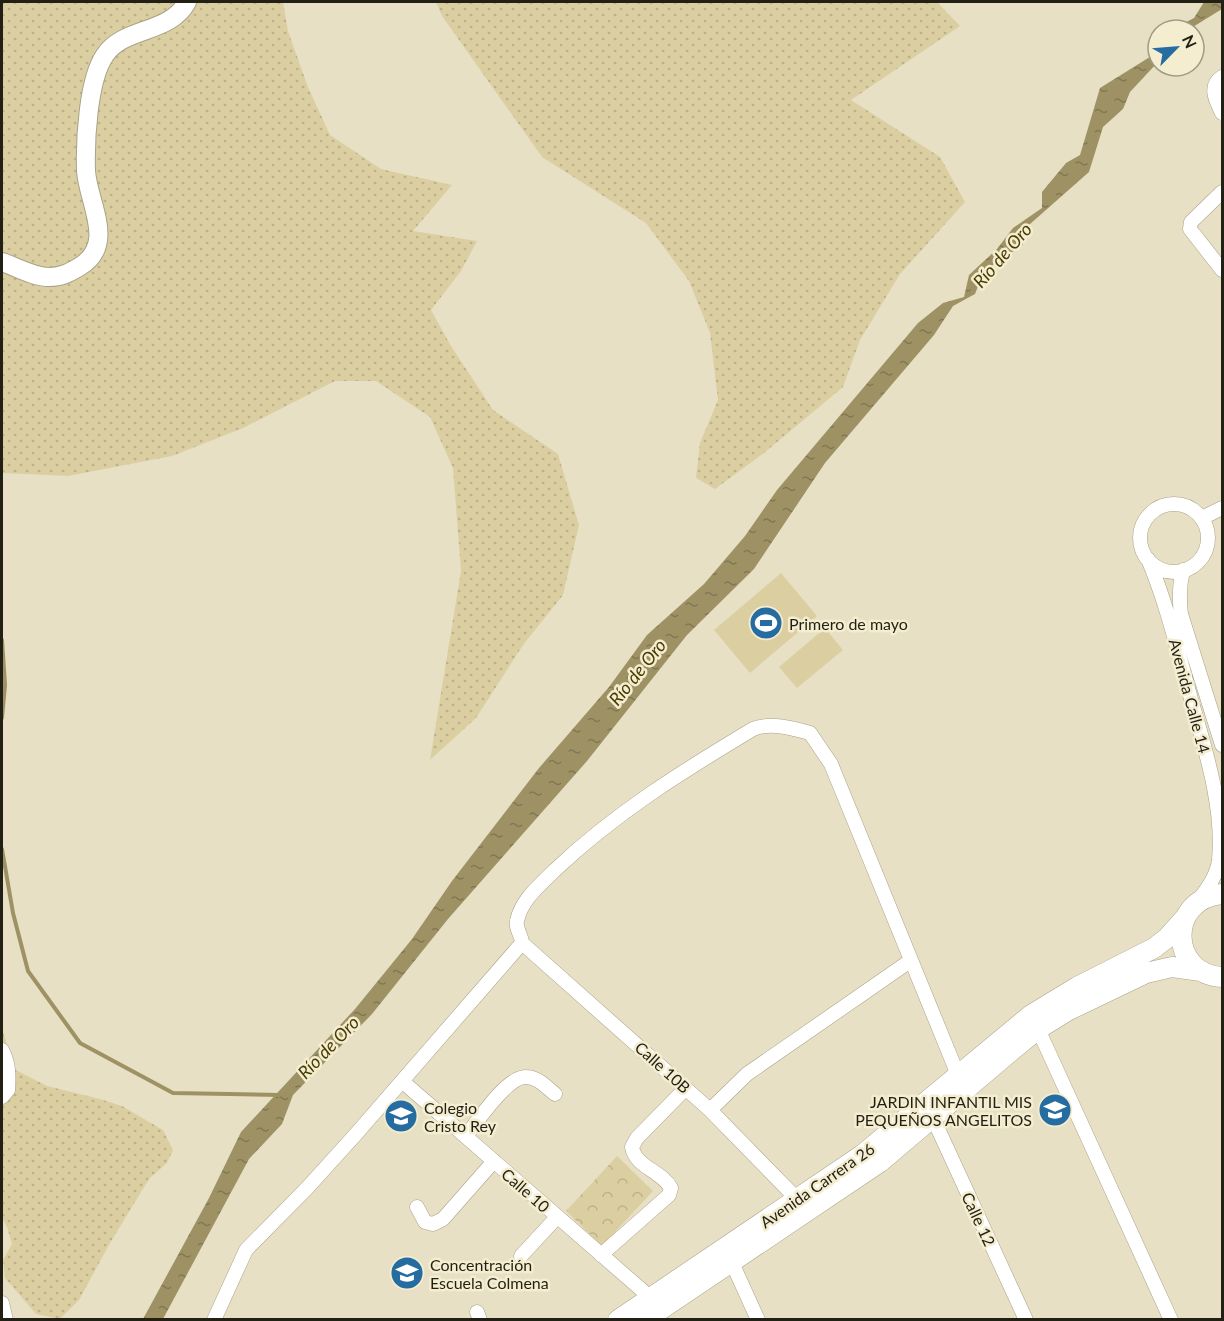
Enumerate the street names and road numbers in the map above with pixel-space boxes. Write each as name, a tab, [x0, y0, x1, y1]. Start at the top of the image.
street label: Avenida Calle 14	[1166, 637, 1214, 755]
street label: Calle 10B	[632, 1037, 694, 1097]
street label: Avenida Carrera 26	[756, 1138, 878, 1232]
street label: Calle 10	[498, 1164, 554, 1216]
street label: Calle 12	[958, 1189, 1000, 1249]

